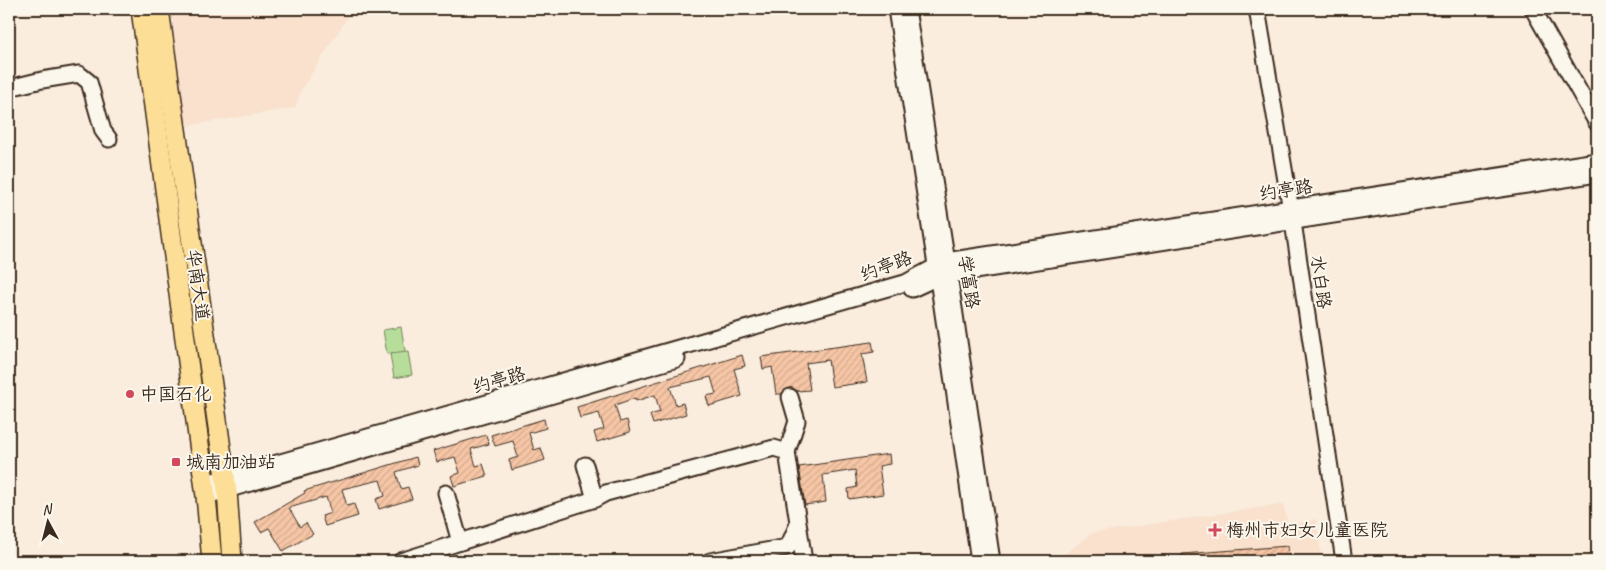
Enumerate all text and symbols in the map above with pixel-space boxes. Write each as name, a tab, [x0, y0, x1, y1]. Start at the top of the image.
street label: 约亭路	[1258, 175, 1314, 205]
street label: 约亭路	[857, 246, 915, 286]
street label: 华南大道	[182, 248, 214, 322]
street label: 学富路	[954, 254, 984, 310]
street label: 水白路	[1306, 254, 1336, 310]
street label: 约亭路	[470, 362, 528, 398]
place label: 中国石化	[140, 383, 212, 405]
marker: 中国石化	[124, 388, 136, 400]
place label: 城南加油站	[186, 451, 276, 473]
marker: 城南加油站	[170, 456, 182, 468]
north arrow	[22, 498, 72, 548]
text: N	[41, 500, 54, 519]
place label: 梅州市妇女儿童医院	[1226, 519, 1388, 541]
marker: 梅州市妇女儿童医院	[1208, 523, 1222, 537]

